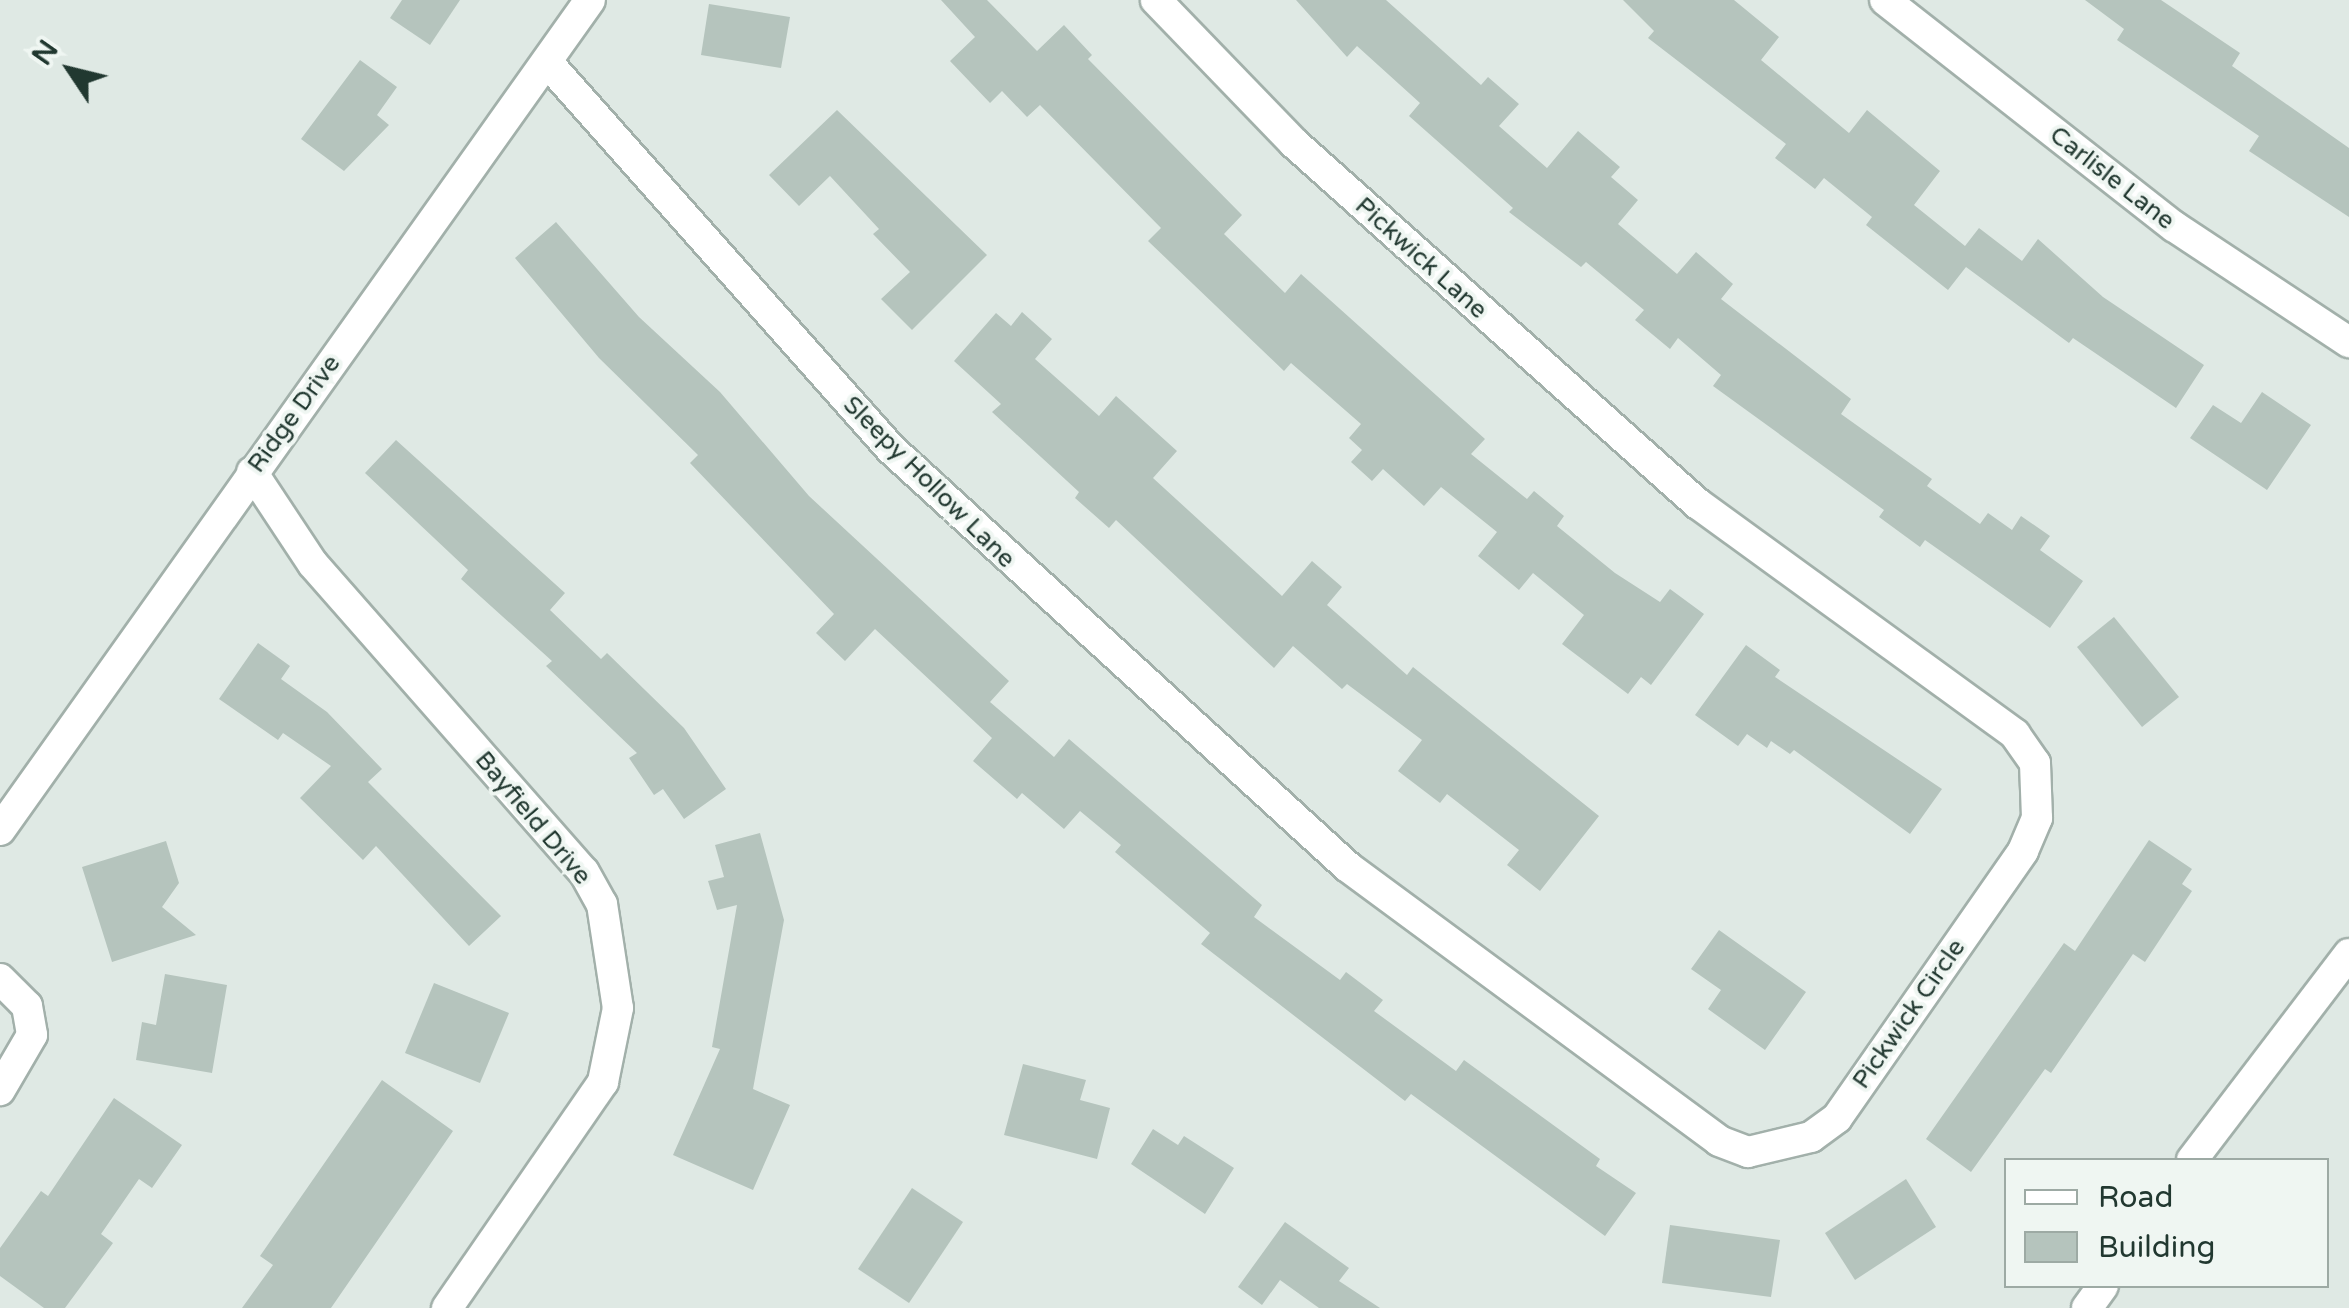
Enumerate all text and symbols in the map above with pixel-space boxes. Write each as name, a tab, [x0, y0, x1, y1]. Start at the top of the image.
north arrow	[20, 20, 120, 120]
text: N	[25, 34, 66, 72]
street label: Carlisle Lane	[2044, 120, 2180, 236]
street label: Pickwick Lane	[1349, 191, 1493, 325]
street label: Ridge Drive	[241, 349, 347, 479]
street label: Sleepy Hollow Lane	[837, 390, 1021, 574]
street label: Bayfield Drive	[469, 745, 597, 891]
street label: Pickwick Circle	[1846, 933, 1972, 1095]
legend	[2004, 1158, 2329, 1288]
text: Road	[2098, 1179, 2173, 1216]
text: Building	[2098, 1229, 2215, 1266]

